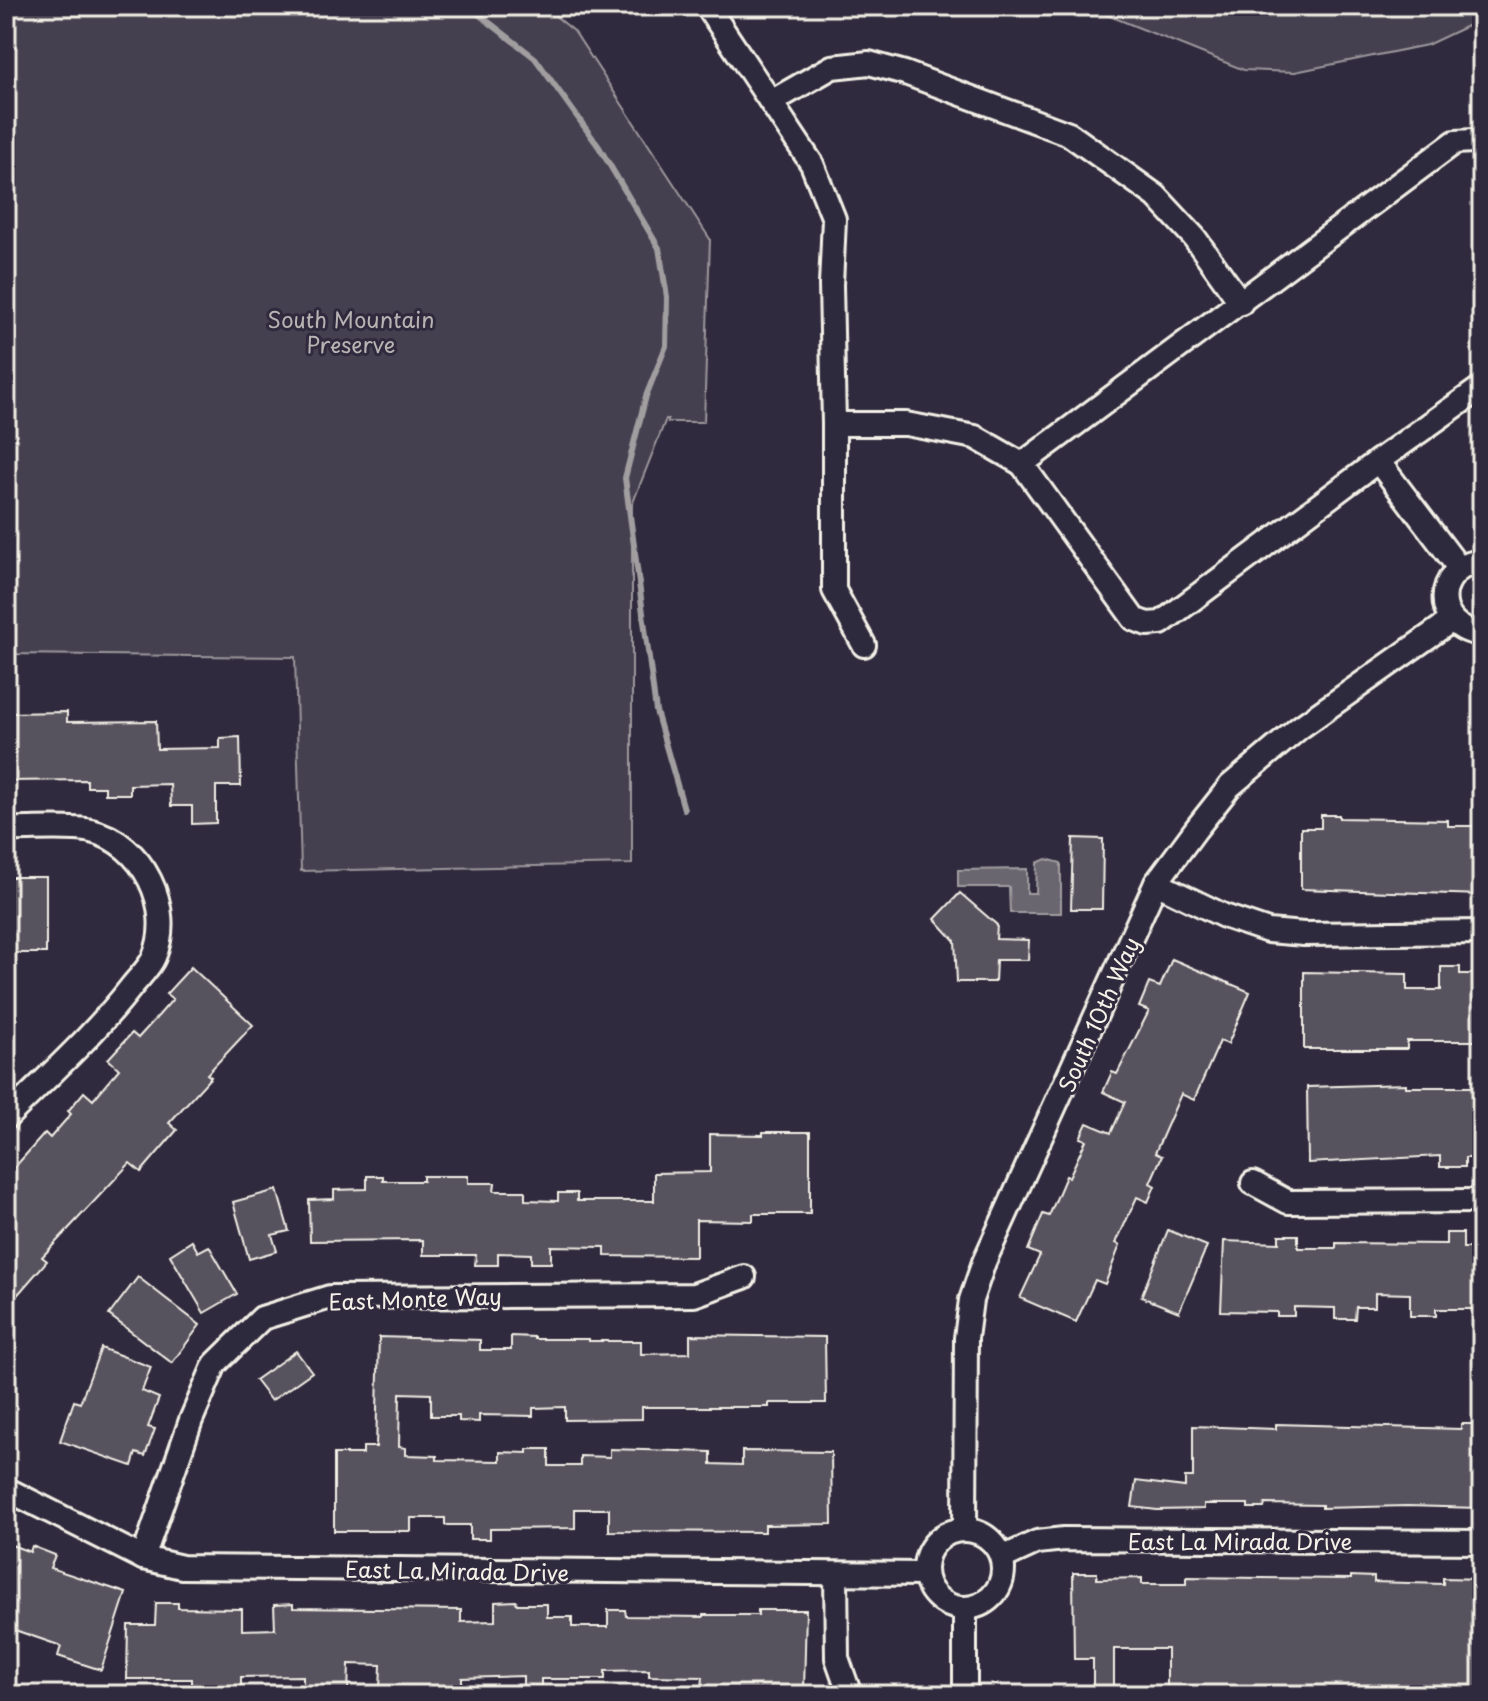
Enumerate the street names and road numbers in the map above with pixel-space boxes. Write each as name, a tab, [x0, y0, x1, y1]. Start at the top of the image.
street label: South 10th Way	[1049, 931, 1147, 1097]
street label: East Monte Way	[328, 1278, 502, 1318]
street label: East La Mirada Drive	[1128, 1524, 1352, 1557]
street label: East La Mirada Drive	[345, 1552, 569, 1588]

